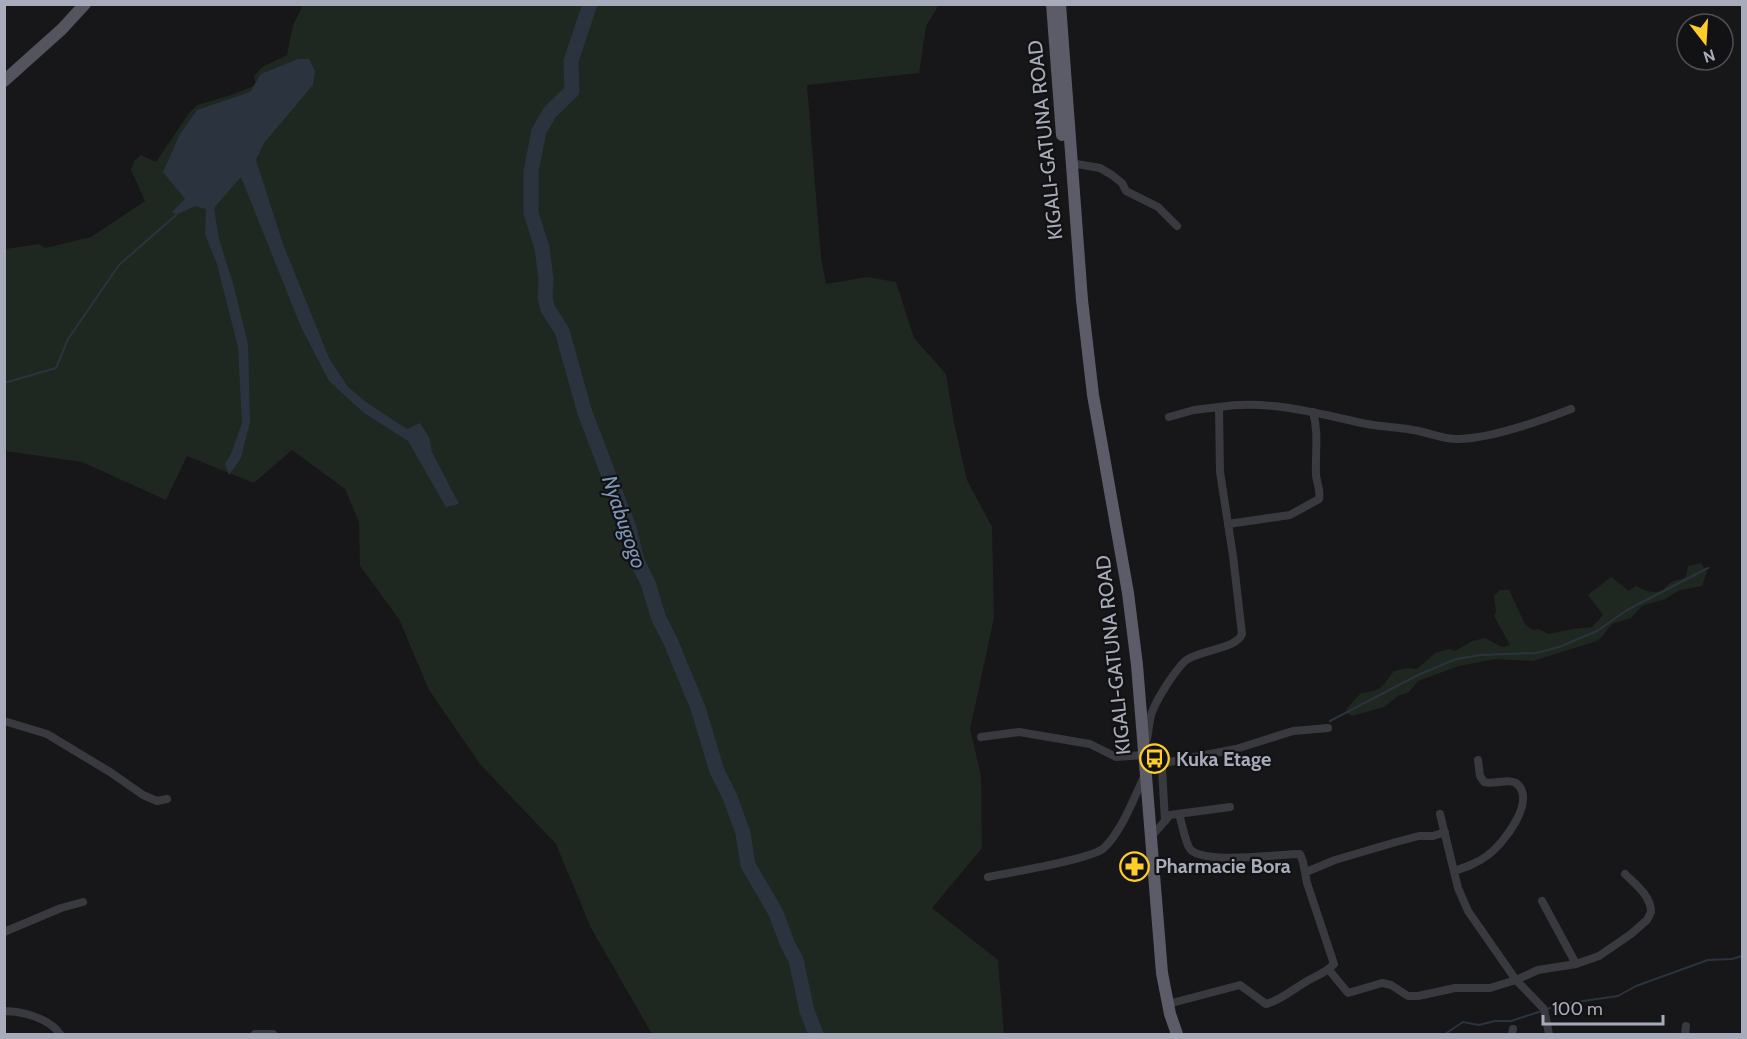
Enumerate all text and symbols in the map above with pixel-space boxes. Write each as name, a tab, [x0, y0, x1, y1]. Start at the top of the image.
north arrow	[1675, 12, 1735, 72]
street label: KIGALI-GATUNA ROAD	[1023, 39, 1067, 241]
text: N	[1701, 45, 1717, 67]
water label: Nyabugogo	[597, 472, 652, 572]
street label: KIGALI-GATUNA ROAD	[1091, 554, 1135, 756]
bus stop icon: Kuka Etage	[1139, 743, 1171, 775]
place label: Kuka Etage	[1176, 747, 1271, 771]
pharmacy icon: Pharmacie Bora	[1118, 850, 1150, 882]
place label: Pharmacie Bora	[1155, 854, 1291, 878]
scale bar	[1543, 988, 1663, 1026]
text: 100 m	[1552, 998, 1603, 1020]

